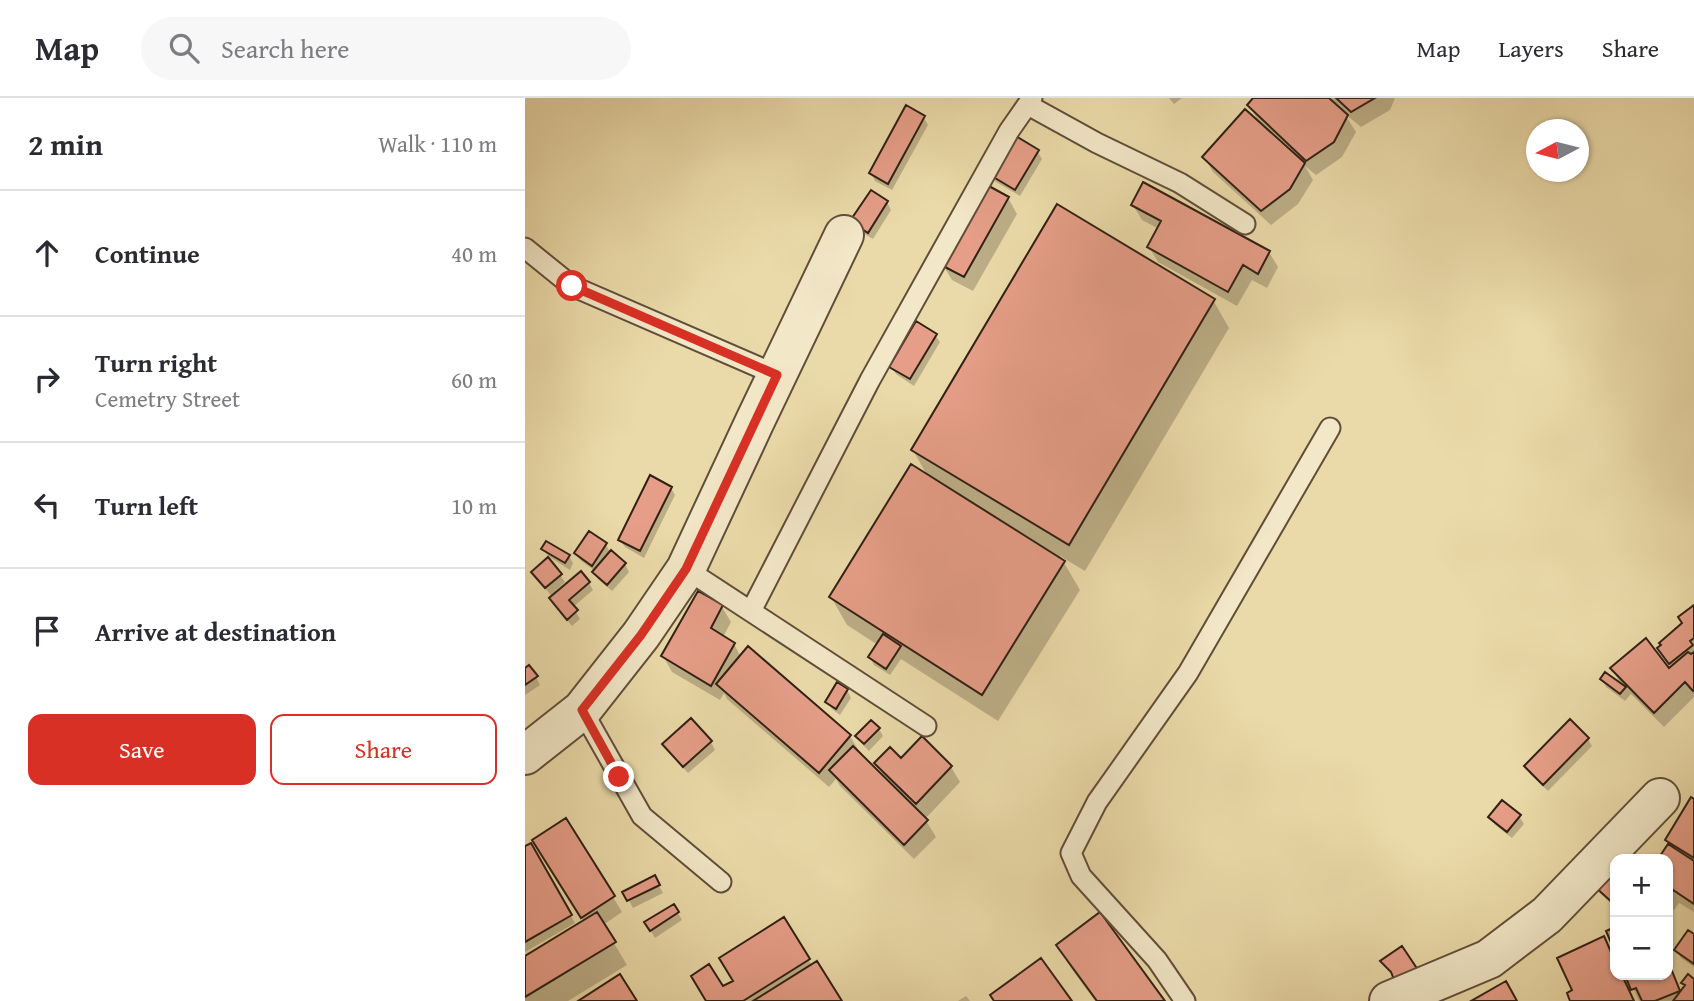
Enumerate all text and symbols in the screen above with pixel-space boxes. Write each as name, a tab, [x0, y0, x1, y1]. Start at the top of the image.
search box	[141, 17, 631, 80]
text: Map	[35, 24, 99, 72]
icon: search	[165, 29, 203, 67]
text: Search here	[221, 29, 349, 68]
text: Map	[1417, 31, 1460, 66]
text: Layers	[1498, 31, 1564, 66]
text: Share	[1602, 31, 1659, 66]
north arrow	[1526, 119, 1589, 182]
text: 2 min	[28, 122, 103, 166]
text: Walk · 110 m	[378, 127, 497, 160]
icon: ahead	[28, 234, 66, 272]
text: Continue	[95, 234, 200, 273]
text: 40 m	[451, 237, 497, 270]
route start	[556, 270, 587, 301]
text: Turn right	[95, 343, 217, 382]
icon: right	[28, 360, 66, 398]
text: 60 m	[451, 363, 497, 396]
text: Cemetry Street	[95, 382, 240, 415]
icon: left	[28, 486, 66, 524]
text: Turn left	[95, 486, 198, 525]
text: 10 m	[451, 489, 497, 522]
icon: arrive	[28, 612, 66, 650]
text: Arrive at destination	[95, 612, 336, 651]
button: Save	[28, 714, 256, 785]
button: Share	[270, 714, 497, 785]
route end	[603, 761, 634, 792]
map controls	[1610, 854, 1673, 980]
button: +	[1610, 854, 1673, 917]
button: −	[1610, 917, 1673, 980]

